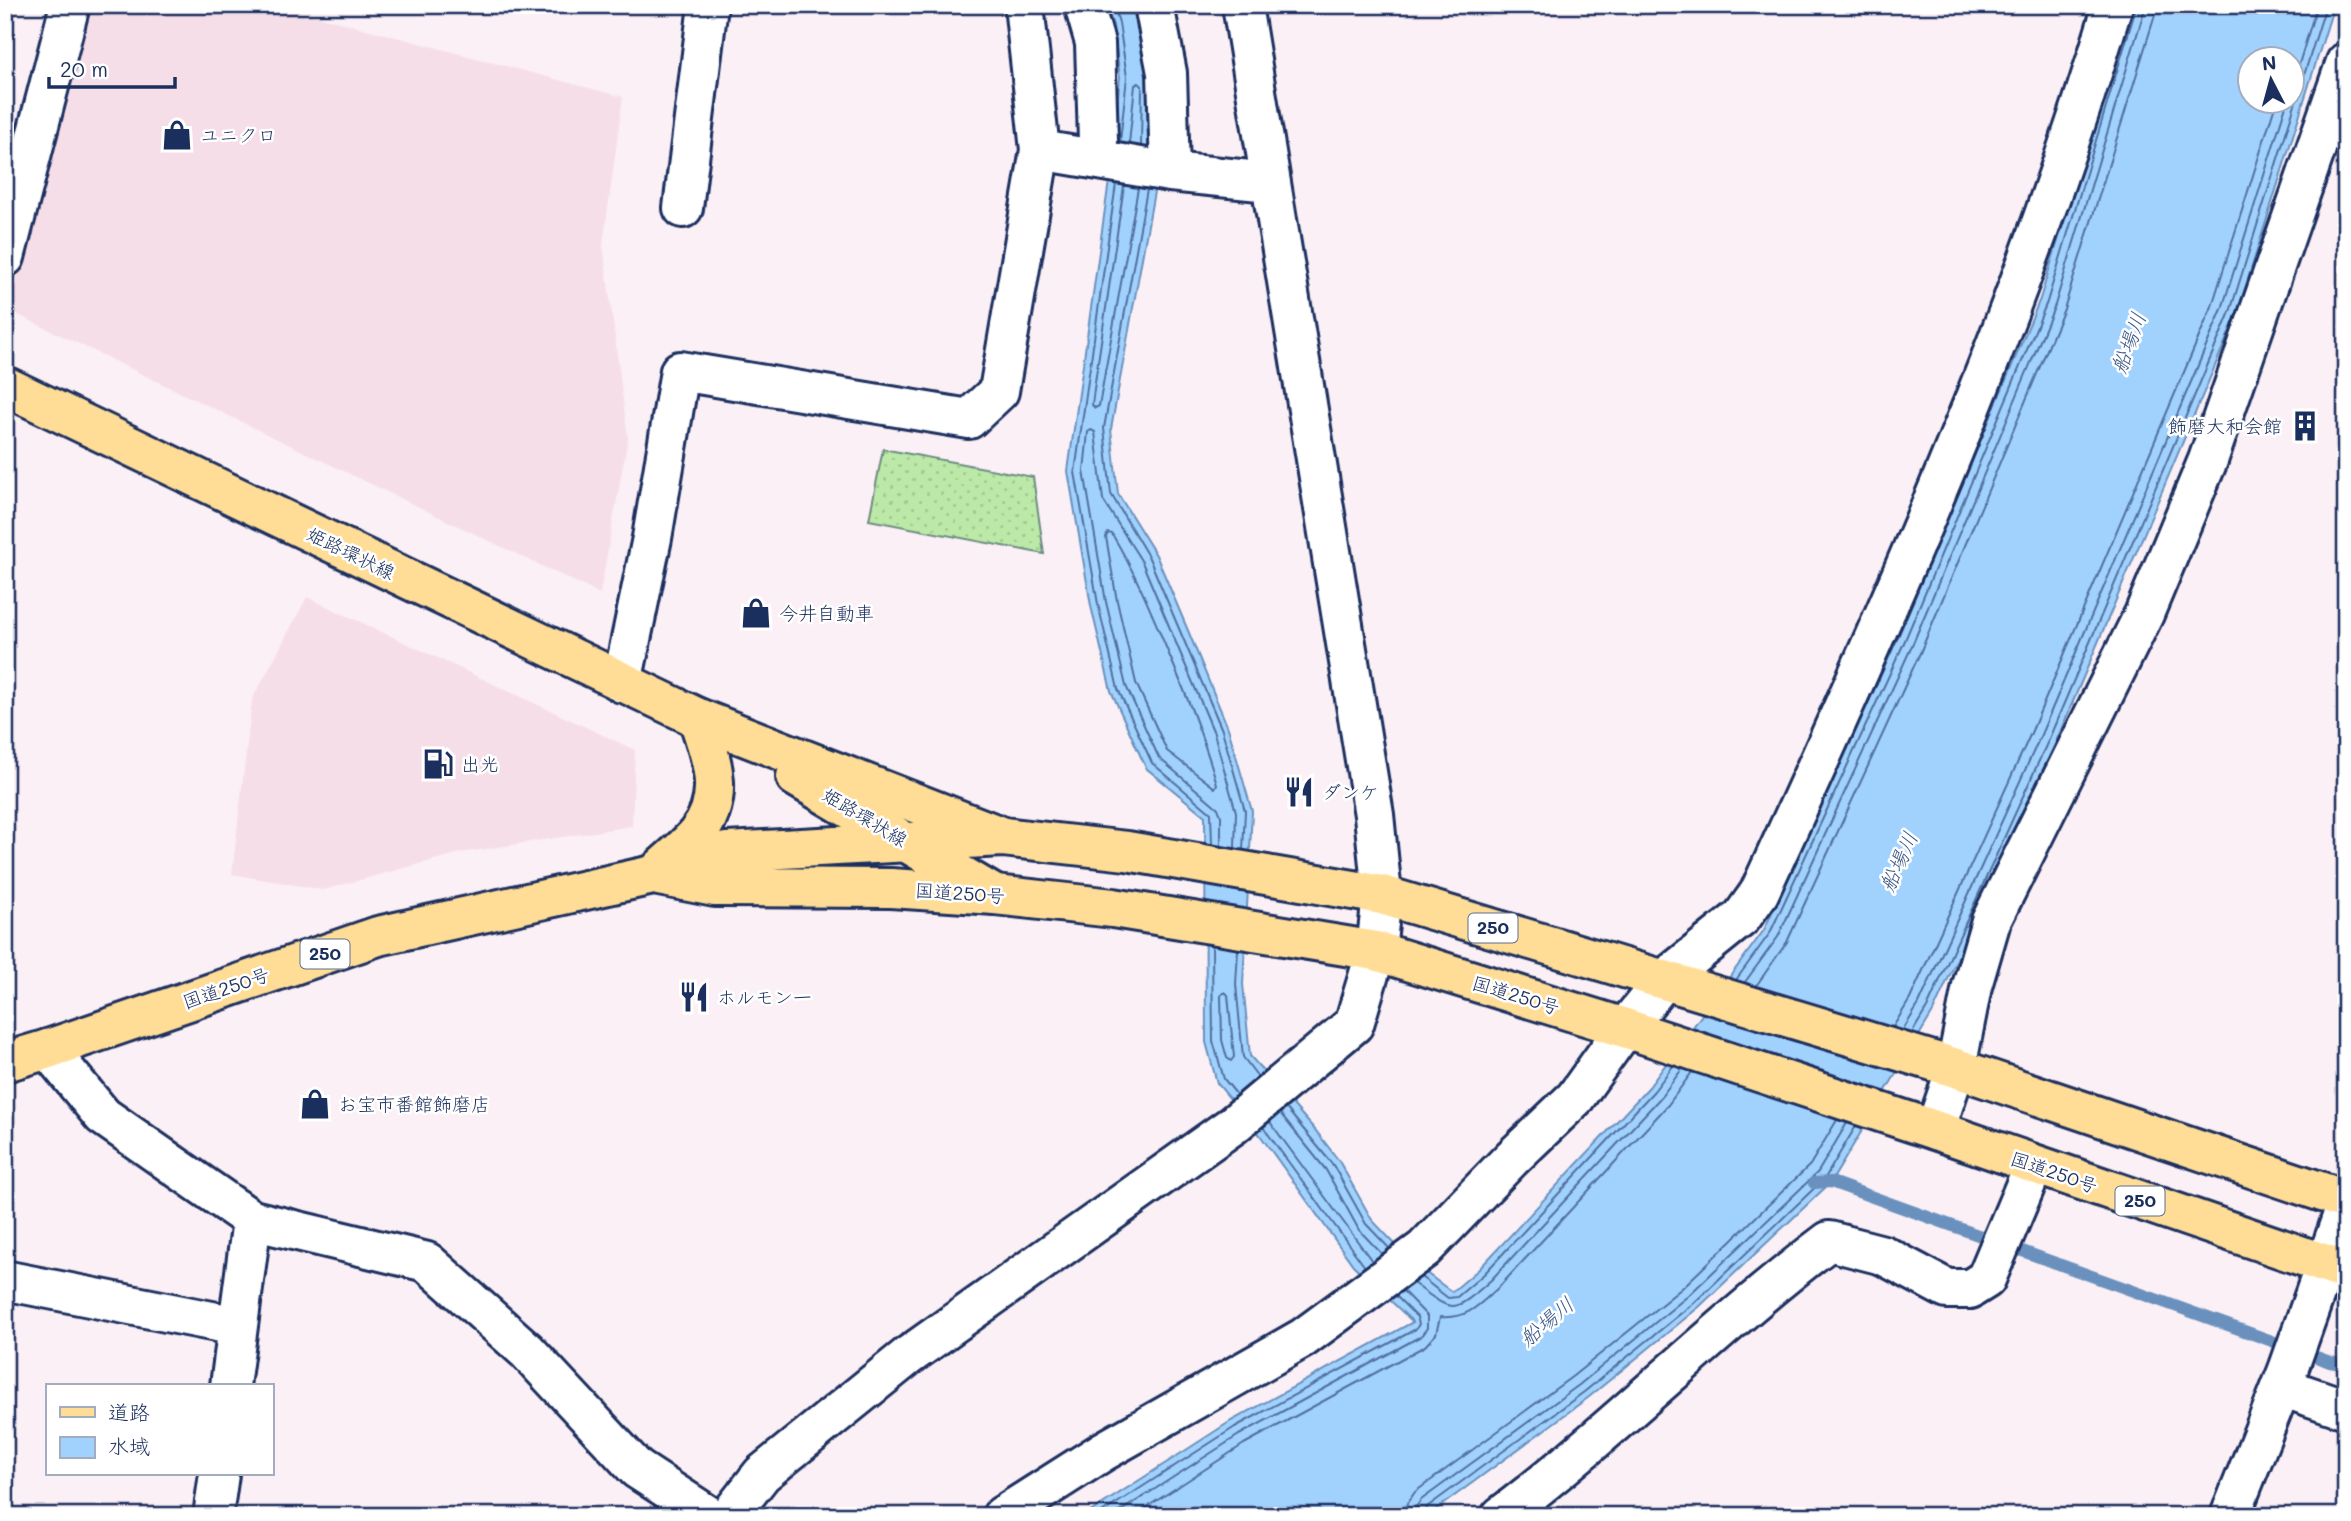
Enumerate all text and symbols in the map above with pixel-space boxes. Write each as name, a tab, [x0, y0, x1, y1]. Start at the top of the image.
scale bar	[49, 46, 175, 90]
north arrow	[2236, 46, 2306, 116]
text: N	[2261, 49, 2278, 76]
text: 20 m	[60, 55, 108, 82]
shop icon: ユニクロ	[160, 118, 194, 152]
place label: ユニクロ	[200, 122, 276, 147]
water label: 船場川	[2104, 308, 2151, 377]
building icon: 飾磨大和会館	[2288, 409, 2322, 443]
place label: 飾磨大和会館	[2168, 413, 2282, 438]
street label: 姫路環状線	[303, 520, 399, 585]
shop icon: 今井自動車	[739, 596, 773, 630]
place label: 今井自動車	[779, 600, 874, 625]
fuel station icon: 出光	[421, 747, 455, 781]
place label: 出光	[461, 751, 499, 776]
restaurant icon: ダンケ	[1282, 775, 1316, 809]
place label: ダンケ	[1322, 779, 1379, 804]
street label: 姫路環状線	[818, 781, 912, 852]
water label: 船場川	[1872, 827, 1923, 896]
street label: 国道250号	[914, 877, 1006, 908]
road number: 250	[1468, 914, 1518, 943]
road number: 250	[300, 939, 350, 968]
street label: 国道250号	[179, 961, 273, 1014]
street label: 国道250号	[1469, 969, 1563, 1020]
restaurant icon: ホルモン一	[677, 980, 711, 1014]
place label: ホルモン一	[717, 984, 812, 1009]
shop icon: お宝市番館飾磨店	[298, 1087, 332, 1121]
place label: お宝市番館飾磨店	[338, 1091, 490, 1116]
street label: 国道250号	[2007, 1145, 2101, 1198]
road number: 250	[2116, 1186, 2164, 1216]
water label: 船場川	[1513, 1290, 1579, 1351]
legend	[46, 1384, 273, 1476]
text: 道路	[108, 1398, 150, 1425]
text: 水域	[108, 1432, 150, 1459]

